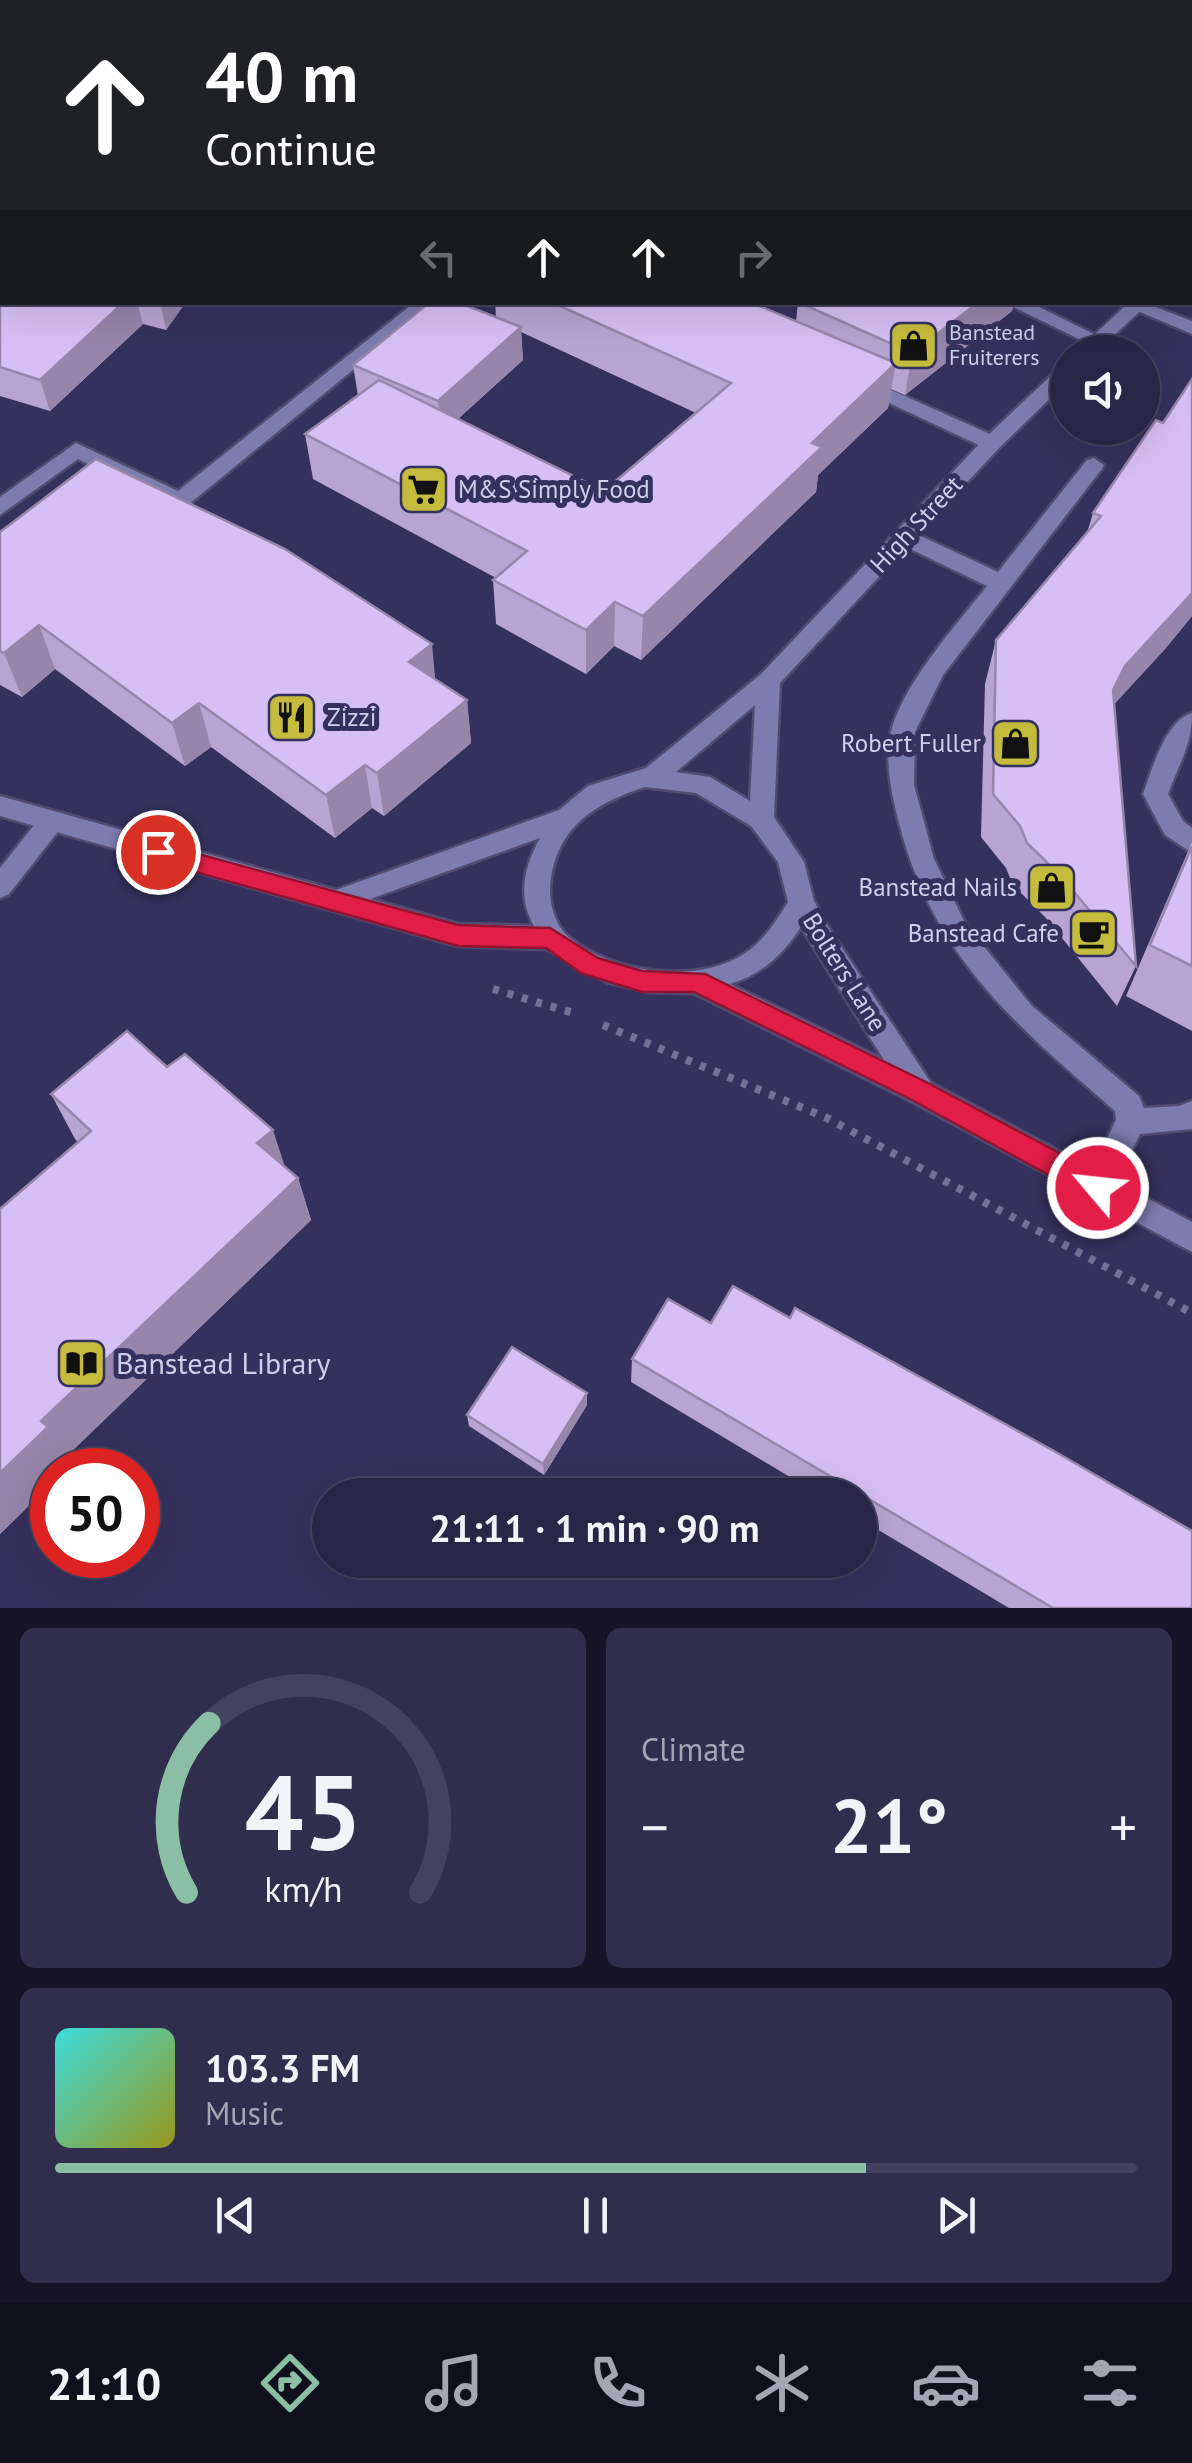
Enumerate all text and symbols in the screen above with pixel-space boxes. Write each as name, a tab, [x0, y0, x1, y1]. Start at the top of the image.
text: 40 m	[205, 31, 358, 121]
icon: ahead	[40, 40, 170, 170]
text: Continue	[205, 119, 377, 177]
icon: left	[411, 230, 466, 285]
icon: ahead	[516, 230, 571, 285]
icon: ahead	[621, 230, 676, 285]
icon: right	[726, 230, 781, 285]
place label: Banstead Fruiterers	[949, 318, 1039, 371]
shop icon: Banstead Fruiterers	[888, 319, 940, 371]
map controls	[1050, 335, 1160, 445]
button: sound	[1050, 335, 1160, 445]
supermarket icon: M&S Simply Food	[397, 463, 449, 515]
street label: High Street	[863, 468, 969, 579]
place label: M&S Simply Food	[458, 473, 650, 505]
restaurant icon: Zizzi	[266, 691, 318, 743]
place label: Zizzi	[327, 701, 376, 733]
shop icon: Robert Fuller	[990, 717, 1042, 769]
place label: Robert Fuller	[841, 727, 981, 759]
pin	[116, 810, 201, 895]
icon: arrive	[131, 825, 186, 880]
shop icon: Banstead Nails	[1026, 861, 1078, 913]
place label: Banstead Nails	[859, 871, 1017, 903]
street label: Bolters Lane	[796, 907, 894, 1037]
cafe icon: Banstead Cafe	[1068, 907, 1120, 959]
place label: Banstead Cafe	[908, 917, 1059, 949]
position arrow	[1046, 1136, 1150, 1240]
library icon: Banstead Library	[55, 1338, 107, 1390]
place label: Banstead Library	[116, 1343, 331, 1382]
speed limit sign: 50	[30, 1448, 160, 1578]
text: 21:11 · 1 min · 90 m	[429, 1503, 760, 1552]
text: Climate	[641, 1728, 746, 1770]
text: 45	[244, 1744, 362, 1879]
text: 21°	[830, 1777, 948, 1874]
text: −	[641, 1791, 669, 1862]
text: +	[1109, 1791, 1137, 1862]
text: km/h	[264, 1866, 342, 1912]
text: 103.3 FM	[205, 2043, 360, 2092]
text: Music	[205, 2092, 284, 2134]
icon: previous	[208, 2188, 263, 2243]
icon: pause	[568, 2188, 623, 2243]
icon: next	[929, 2188, 984, 2243]
icon: directions	[255, 2348, 325, 2418]
icon: music	[419, 2348, 489, 2418]
icon: phone	[583, 2348, 653, 2418]
icon: climate	[747, 2348, 817, 2418]
icon: car	[911, 2348, 981, 2418]
icon: filters	[1075, 2348, 1145, 2418]
text: 21:10	[47, 2354, 161, 2412]

